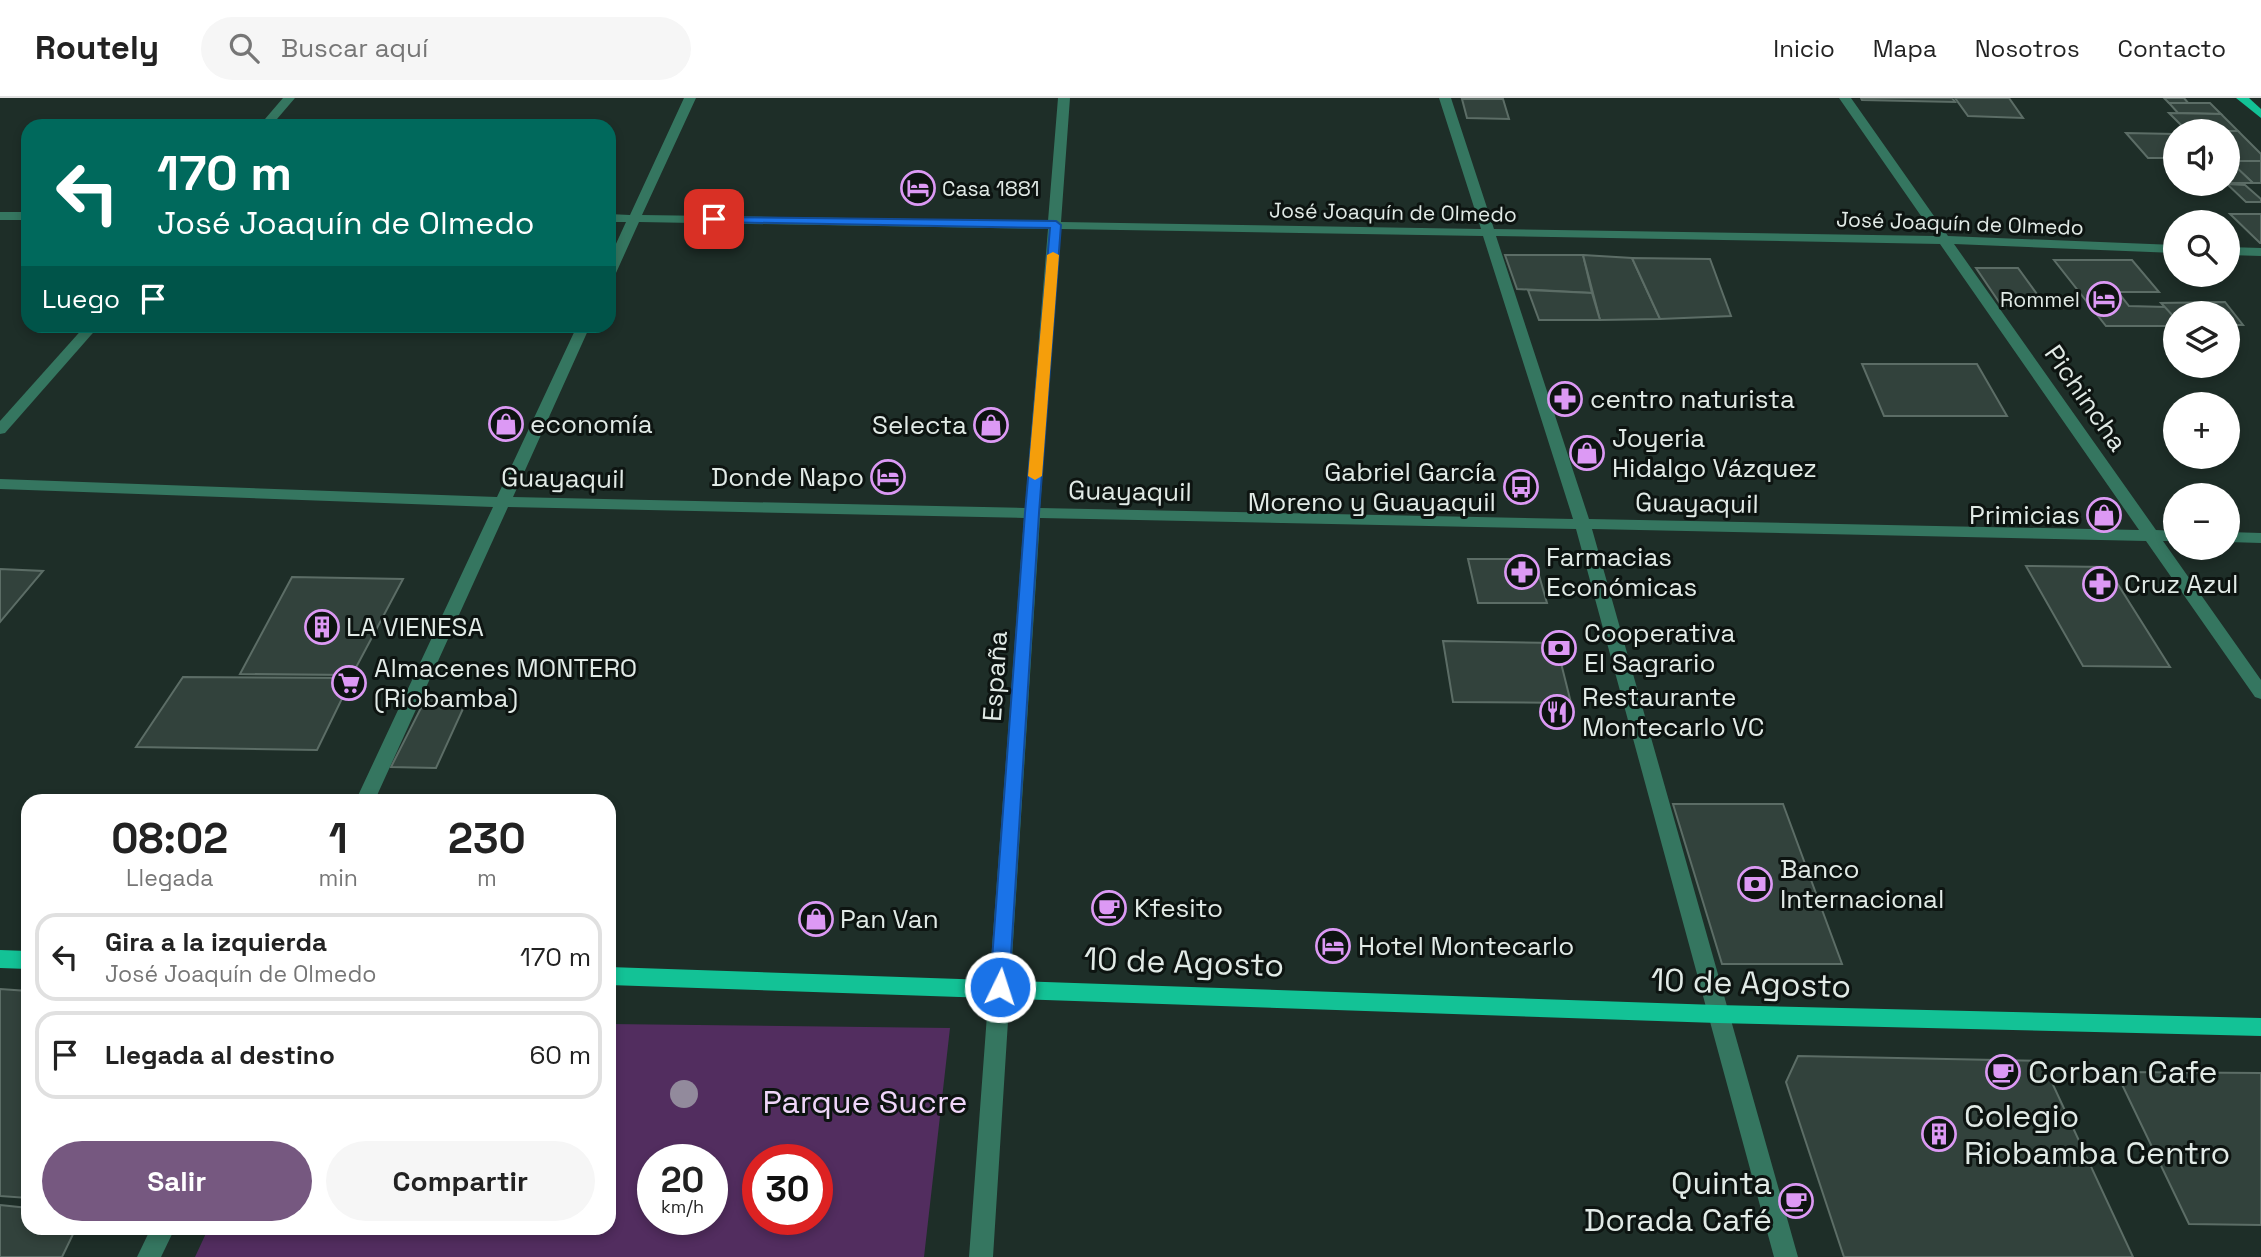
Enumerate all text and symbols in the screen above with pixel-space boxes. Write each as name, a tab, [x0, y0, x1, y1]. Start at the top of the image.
search box	[201, 17, 691, 80]
text: Routely	[35, 27, 159, 69]
icon: search	[225, 29, 263, 67]
text: Buscar aquí	[281, 31, 428, 65]
text: Inicio	[1773, 33, 1835, 64]
text: Mapa	[1873, 33, 1937, 64]
text: Nosotros	[1975, 33, 2080, 64]
text: Contacto	[2118, 33, 2226, 64]
map controls	[2163, 119, 2240, 560]
button: sound	[2163, 119, 2240, 196]
text: 170 m	[157, 142, 292, 204]
icon: left	[42, 147, 133, 238]
hotel icon: Casa 1881	[899, 169, 937, 207]
place label: Casa 1881	[942, 175, 1040, 202]
pin	[684, 189, 744, 249]
street label: José Joaquín de Olmedo	[1269, 196, 1517, 228]
icon: arrive	[695, 200, 733, 238]
text: José Joaquín de Olmedo	[157, 203, 535, 243]
street label: José Joaquín de Olmedo	[1836, 205, 2084, 241]
button: search	[2163, 210, 2240, 287]
icon: arrive	[134, 280, 172, 318]
hotel icon: Rommel	[2085, 280, 2123, 318]
text: Luego	[42, 282, 120, 316]
place label: Rommel	[2000, 286, 2080, 313]
button: layers	[2163, 301, 2240, 378]
street label: Pichincha	[2037, 338, 2135, 458]
pharmacy icon: centro naturista	[1546, 380, 1584, 418]
place label: centro naturista	[1590, 382, 1795, 416]
button: +	[2163, 392, 2240, 469]
shop icon: economía	[487, 405, 525, 443]
shop icon: Selecta	[972, 406, 1010, 444]
place label: economía	[530, 407, 653, 441]
place label: Selecta	[872, 408, 967, 442]
place label: Joyeria Hidalgo Vázquez	[1612, 421, 1817, 485]
shop icon: Joyeria Hidalgo Vázquez	[1568, 434, 1606, 472]
place label: Gabriel García Moreno y Guayaquil	[1248, 455, 1496, 519]
hotel icon: Donde Napo	[869, 458, 907, 496]
street label: Guayaquil	[501, 460, 625, 496]
place label: Donde Napo	[711, 460, 864, 494]
bus stop icon: Gabriel García Moreno y Guayaquil	[1502, 468, 1540, 506]
street label: Guayaquil	[1068, 473, 1192, 509]
button: −	[2163, 483, 2240, 560]
street label: Guayaquil	[1635, 485, 1759, 521]
shop icon: Primicias	[2085, 496, 2123, 534]
place label: Primicias	[1969, 498, 2080, 532]
place label: Farmacias Económicas	[1546, 540, 1697, 604]
pharmacy icon: Farmacias Económicas	[1503, 553, 1541, 591]
pharmacy icon: Cruz Azul	[2081, 565, 2119, 603]
place label: Cruz Azul	[2124, 567, 2239, 601]
building icon: LA VIENESA	[303, 608, 341, 646]
place label: LA VIENESA	[346, 610, 484, 644]
place label: Cooperativa El Sagrario	[1584, 616, 1735, 680]
street label: España	[975, 629, 1015, 723]
bank icon: Cooperativa El Sagrario	[1540, 629, 1578, 667]
place label: Almacenes MONTERO (Riobamba)	[374, 651, 637, 715]
supermarket icon: Almacenes MONTERO (Riobamba)	[330, 664, 368, 702]
place label: Restaurante Montecarlo VC	[1582, 680, 1764, 744]
restaurant icon: Restaurante Montecarlo VC	[1538, 693, 1576, 731]
text: 08:02	[111, 812, 228, 865]
text: 1	[329, 812, 348, 865]
text: 230	[448, 812, 526, 865]
place label: Banco Internacional	[1780, 852, 1944, 916]
text: Llegada	[126, 863, 213, 893]
text: min	[318, 863, 358, 893]
text: m	[477, 863, 497, 893]
bank icon: Banco Internacional	[1736, 865, 1774, 903]
cafe icon: Kfesito	[1090, 889, 1128, 927]
place label: Kfesito	[1134, 891, 1223, 925]
shop icon: Pan Van	[797, 900, 835, 938]
place label: Pan Van	[840, 902, 939, 936]
text: Gira a la izquierda	[105, 925, 327, 959]
hotel icon: Hotel Montecarlo	[1314, 927, 1352, 965]
place label: Hotel Montecarlo	[1358, 929, 1574, 963]
icon: left	[46, 938, 84, 976]
street label: 10 de Agosto	[1083, 939, 1285, 985]
text: 170 m	[520, 940, 591, 974]
position arrow	[963, 950, 1037, 1024]
text: José Joaquín de Olmedo	[105, 959, 376, 989]
street label: 10 de Agosto	[1650, 960, 1852, 1006]
icon: arrive	[46, 1036, 84, 1074]
text: Llegada al destino	[105, 1038, 335, 1072]
text: 60 m	[529, 1038, 591, 1072]
place label: Corban Cafe	[2028, 1052, 2218, 1092]
cafe icon: Corban Cafe	[1984, 1053, 2022, 1091]
park label: Parque Sucre	[763, 1082, 967, 1122]
place label: Colegio Riobamba Centro	[1964, 1096, 2230, 1173]
building icon: Colegio Riobamba Centro	[1920, 1115, 1958, 1153]
button: Salir	[42, 1141, 312, 1221]
button: Compartir	[326, 1141, 595, 1221]
speed limit sign: 30	[742, 1144, 833, 1235]
text: 20	[661, 1158, 704, 1202]
place label: Quinta Dorada Café	[1584, 1163, 1772, 1240]
cafe icon: Quinta Dorada Café	[1777, 1182, 1815, 1220]
text: km/h	[661, 1195, 704, 1218]

